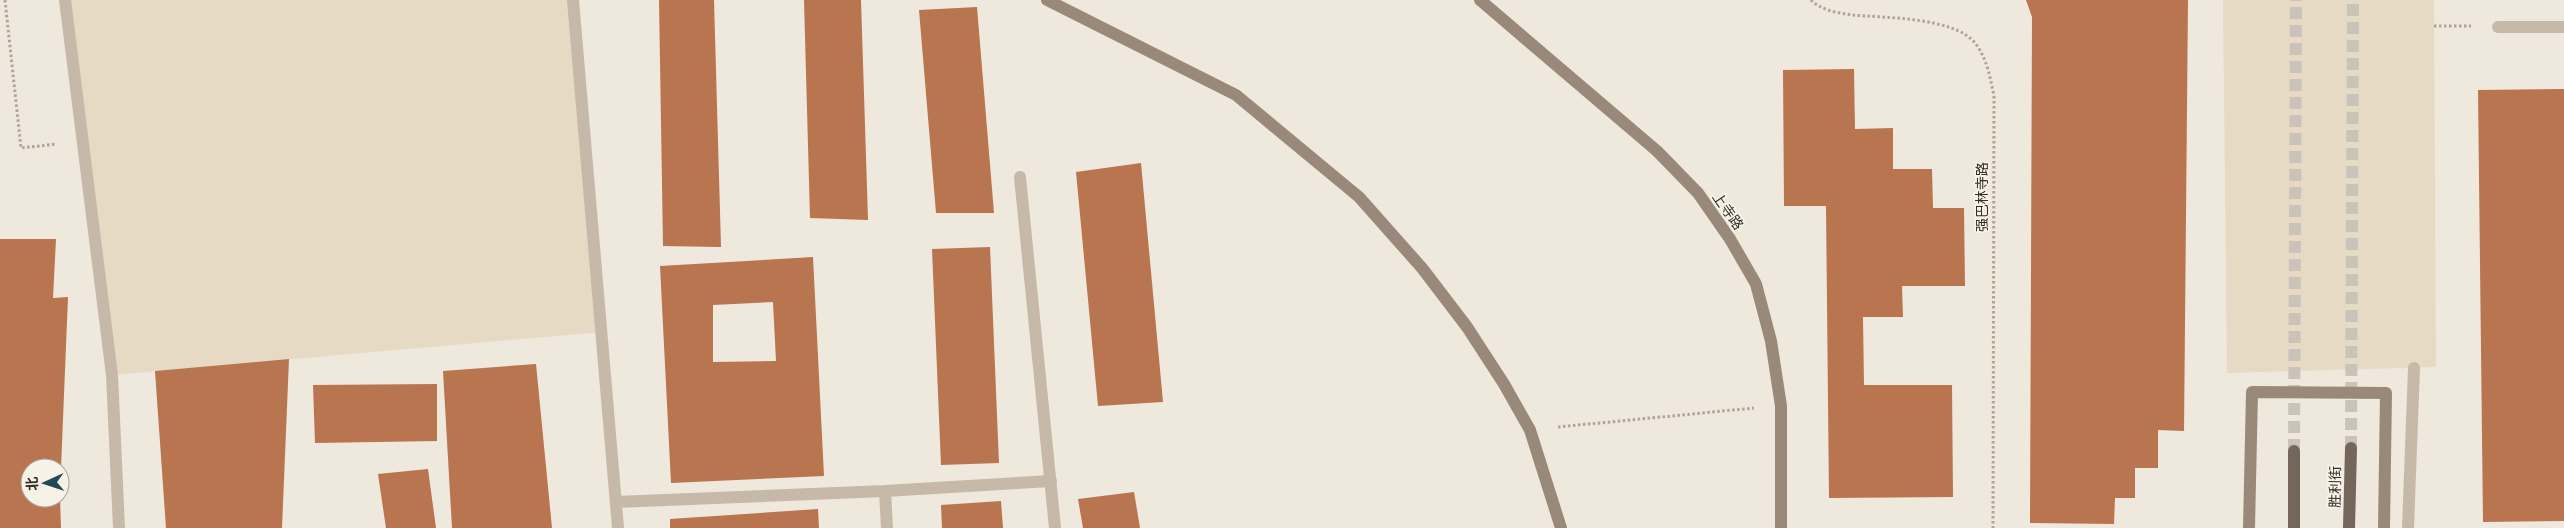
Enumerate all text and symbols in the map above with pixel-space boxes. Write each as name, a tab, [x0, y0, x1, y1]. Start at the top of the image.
street label: 强巴林寺路	[1974, 162, 1990, 232]
street label: 上寺路	[1709, 189, 1747, 233]
north arrow	[20, 458, 70, 508]
street label: 胜利街	[2327, 466, 2343, 508]
text: 北	[24, 476, 40, 491]

